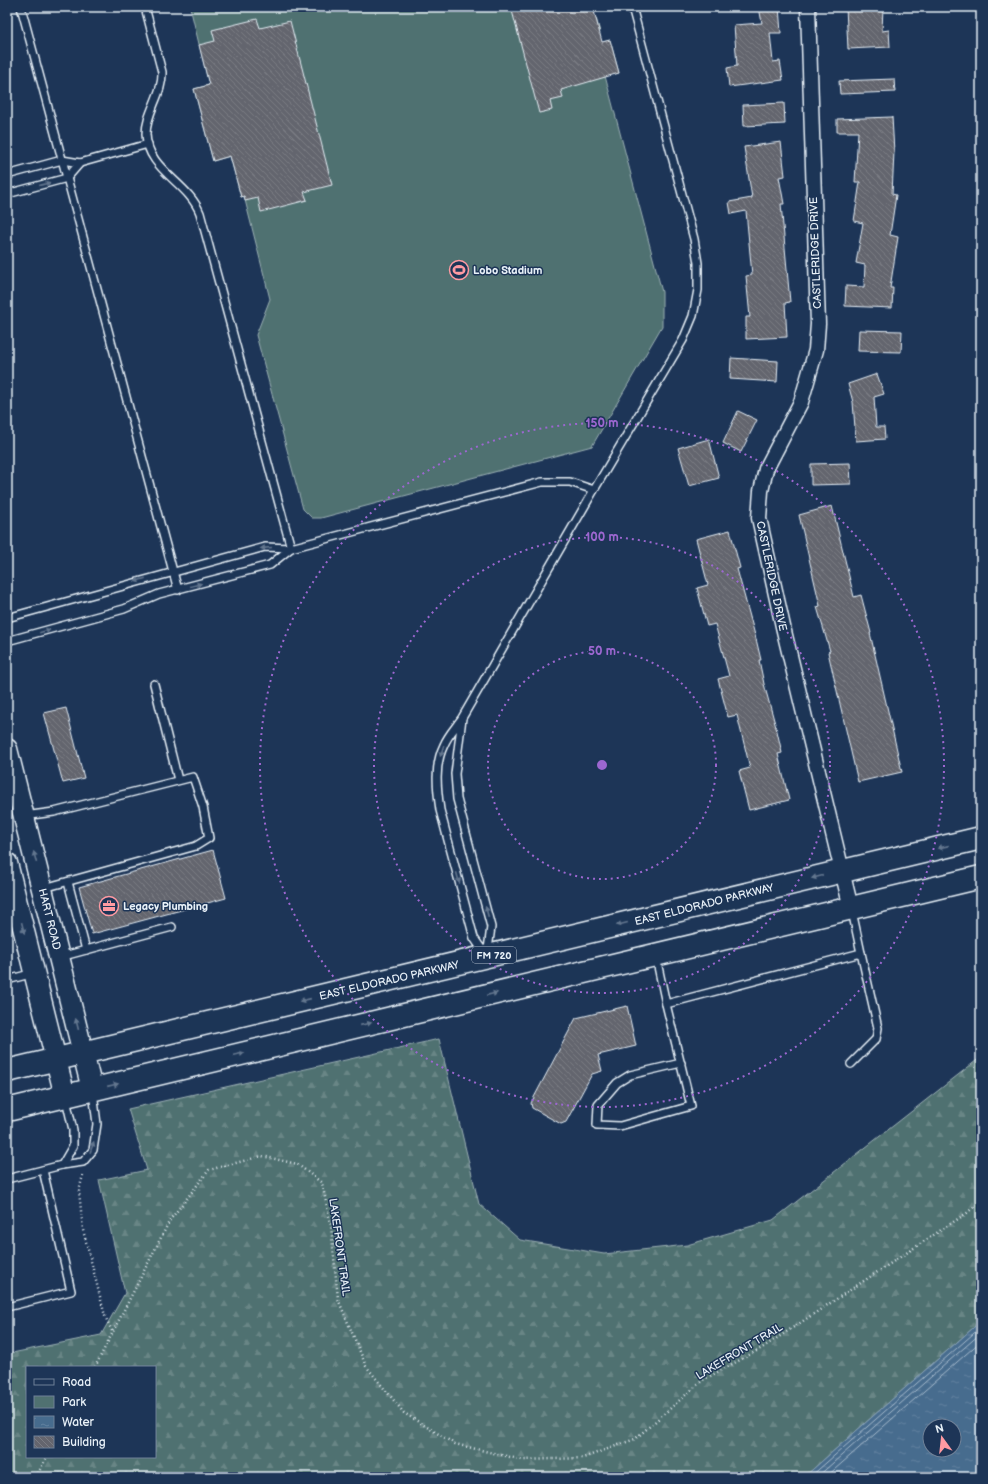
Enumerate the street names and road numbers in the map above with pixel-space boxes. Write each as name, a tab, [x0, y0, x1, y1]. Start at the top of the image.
street label: CASTLERIDGE DRIVE	[807, 197, 824, 309]
street label: CASTLERIDGE DRIVE	[754, 520, 790, 632]
street label: EAST ELDORADO PARKWAY	[633, 881, 776, 928]
street label: HART ROAD	[36, 887, 63, 951]
road number: FM 720	[472, 947, 516, 963]
street label: EAST ELDORADO PARKWAY	[318, 958, 461, 1003]
street label: LAKEFRONT TRAIL	[326, 1197, 353, 1297]
street label: LAKEFRONT TRAIL	[694, 1320, 785, 1382]

